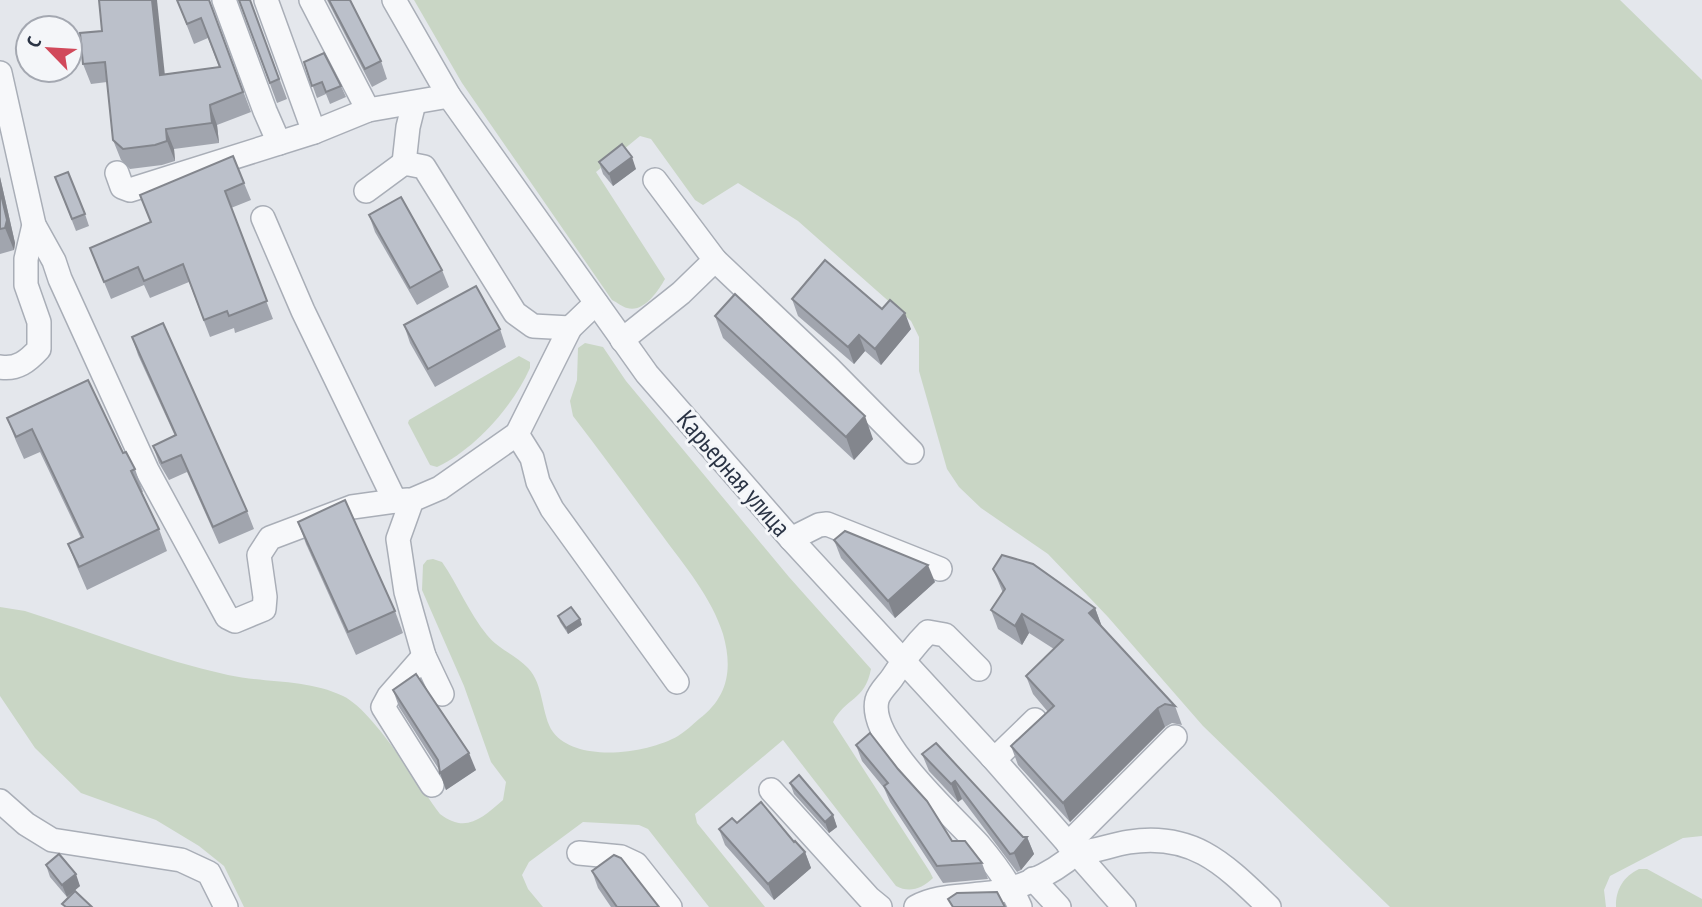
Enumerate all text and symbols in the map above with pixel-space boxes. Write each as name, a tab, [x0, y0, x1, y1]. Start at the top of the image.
north arrow	[14, 14, 84, 84]
text: С	[21, 33, 46, 51]
street label: Карьерная улица	[670, 403, 798, 543]

